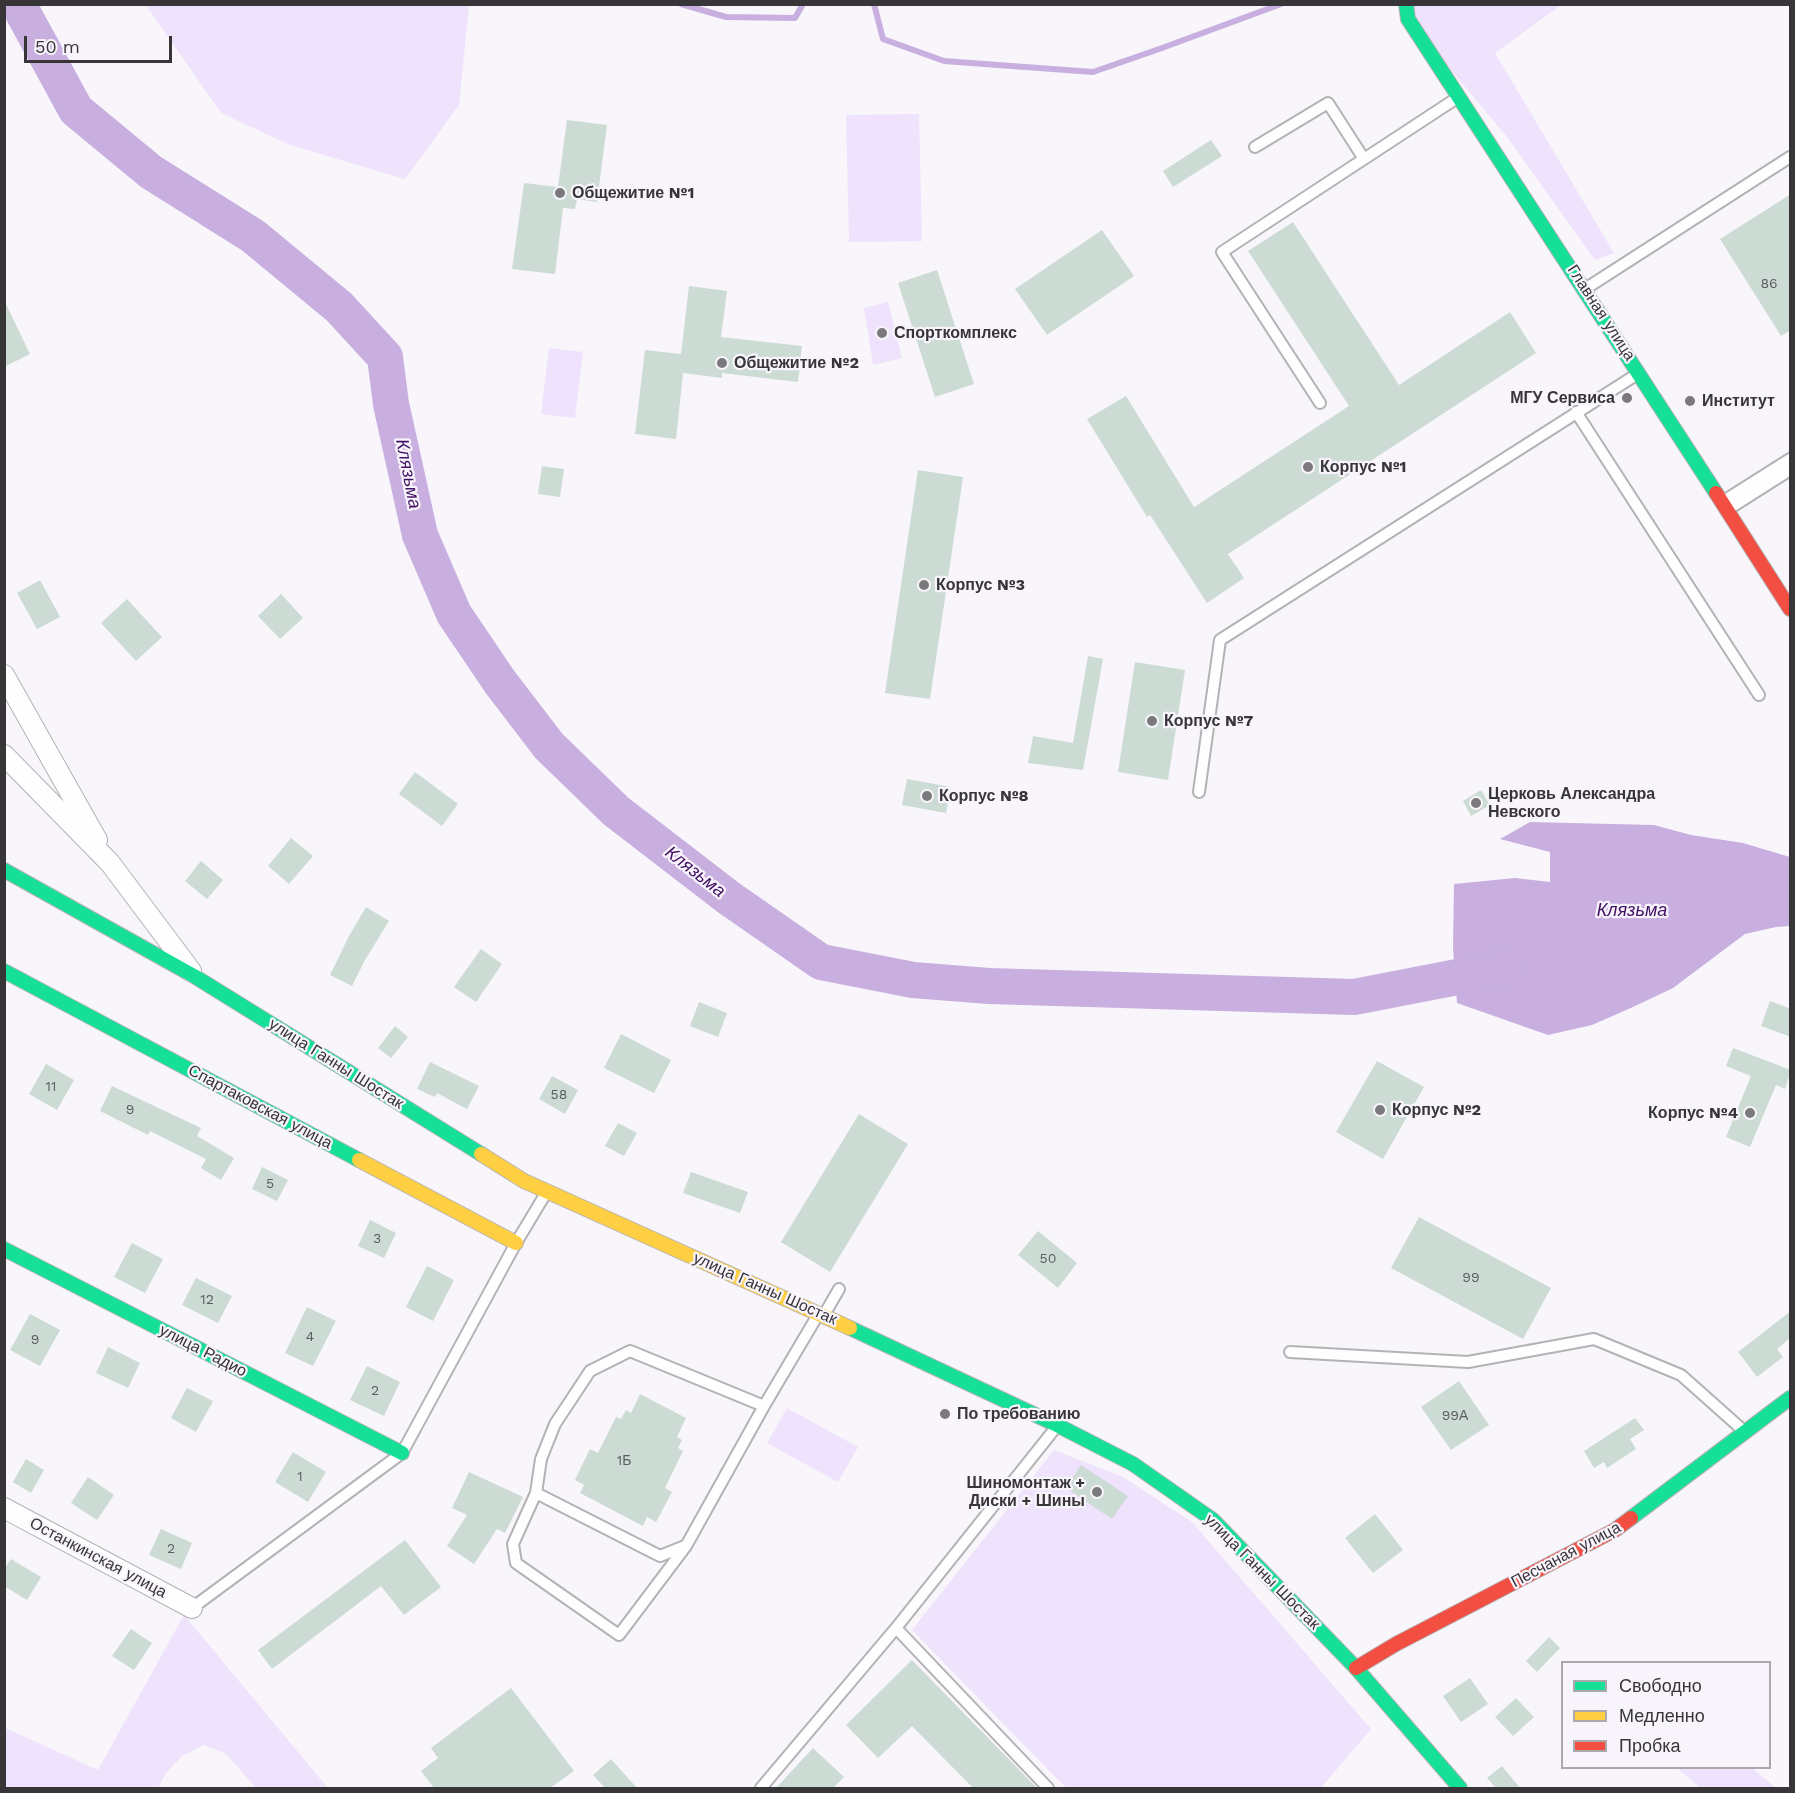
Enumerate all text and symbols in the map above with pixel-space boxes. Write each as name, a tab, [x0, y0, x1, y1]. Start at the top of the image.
scale bar	[27, 24, 176, 62]
text: 50 m	[35, 36, 80, 57]
place label: Общежитие №1	[572, 183, 694, 203]
marker: Общежитие №1	[553, 186, 567, 200]
street label: Главная улица	[1563, 262, 1639, 364]
house number: 86	[1760, 276, 1778, 292]
place label: Спорткомплекс	[894, 323, 1017, 343]
marker: Спорткомплекс	[875, 326, 889, 340]
place label: Общежитие №2	[734, 353, 859, 373]
marker: Общежитие №2	[715, 356, 729, 370]
place label: МГУ Сервиса	[1510, 388, 1615, 408]
marker: МГУ Сервиса	[1620, 391, 1634, 405]
place label: Институт	[1702, 391, 1775, 411]
marker: Институт	[1683, 394, 1697, 408]
water label: Клязьма	[391, 437, 425, 511]
place label: Корпус №1	[1320, 457, 1406, 477]
marker: Корпус №1	[1301, 460, 1315, 474]
place label: Корпус №3	[936, 575, 1025, 595]
marker: Корпус №3	[917, 578, 931, 592]
place label: Корпус №7	[1164, 711, 1253, 731]
marker: Корпус №7	[1145, 714, 1159, 728]
place label: Церковь Александра Невского	[1488, 784, 1655, 822]
place label: Корпус №8	[939, 786, 1029, 806]
marker: Корпус №8	[920, 789, 934, 803]
marker: Церковь Александра Невского	[1469, 796, 1483, 810]
water label: Клязьма	[661, 842, 729, 902]
water label: Клязьма	[1597, 900, 1667, 922]
street label: улица Ганны Шостак	[265, 1015, 407, 1113]
street label: Спартаковская улица	[185, 1061, 335, 1153]
house number: 11	[46, 1079, 56, 1095]
house number: 58	[551, 1087, 567, 1103]
place label: Корпус №2	[1392, 1100, 1481, 1120]
house number: 9	[126, 1102, 134, 1118]
marker: Корпус №2	[1373, 1103, 1387, 1117]
place label: Корпус №4	[1648, 1103, 1738, 1123]
marker: Корпус №4	[1743, 1106, 1757, 1120]
house number: 5	[266, 1176, 274, 1192]
house number: 3	[373, 1231, 381, 1247]
street label: улица Ганны Шостак	[690, 1249, 840, 1329]
house number: 50	[1040, 1251, 1056, 1267]
house number: 99	[1462, 1270, 1480, 1286]
house number: 12	[200, 1292, 214, 1308]
street label: улица Радио	[156, 1321, 250, 1381]
house number: 4	[306, 1329, 314, 1345]
house number: 9	[31, 1332, 39, 1348]
house number: 2	[371, 1383, 379, 1399]
place label: По требованию	[957, 1404, 1080, 1424]
marker: По требованию	[938, 1407, 952, 1421]
house number: 99А	[1442, 1408, 1468, 1424]
house number: 1Б	[617, 1453, 631, 1469]
house number: 1	[297, 1469, 303, 1485]
place label: Шиномонтаж + Диски + Шины	[966, 1473, 1085, 1511]
marker: Шиномонтаж + Диски + Шины	[1090, 1485, 1104, 1499]
street label: улица Ганны Шостак	[1200, 1510, 1324, 1634]
street label: Останкинская улица	[26, 1514, 170, 1602]
street label: Песчаная улица	[1508, 1518, 1624, 1592]
house number: 2	[167, 1541, 175, 1557]
legend	[1561, 1661, 1771, 1769]
text: Свободно	[1619, 1675, 1702, 1696]
text: Медленно	[1619, 1705, 1705, 1726]
text: Пробка	[1619, 1735, 1681, 1756]

